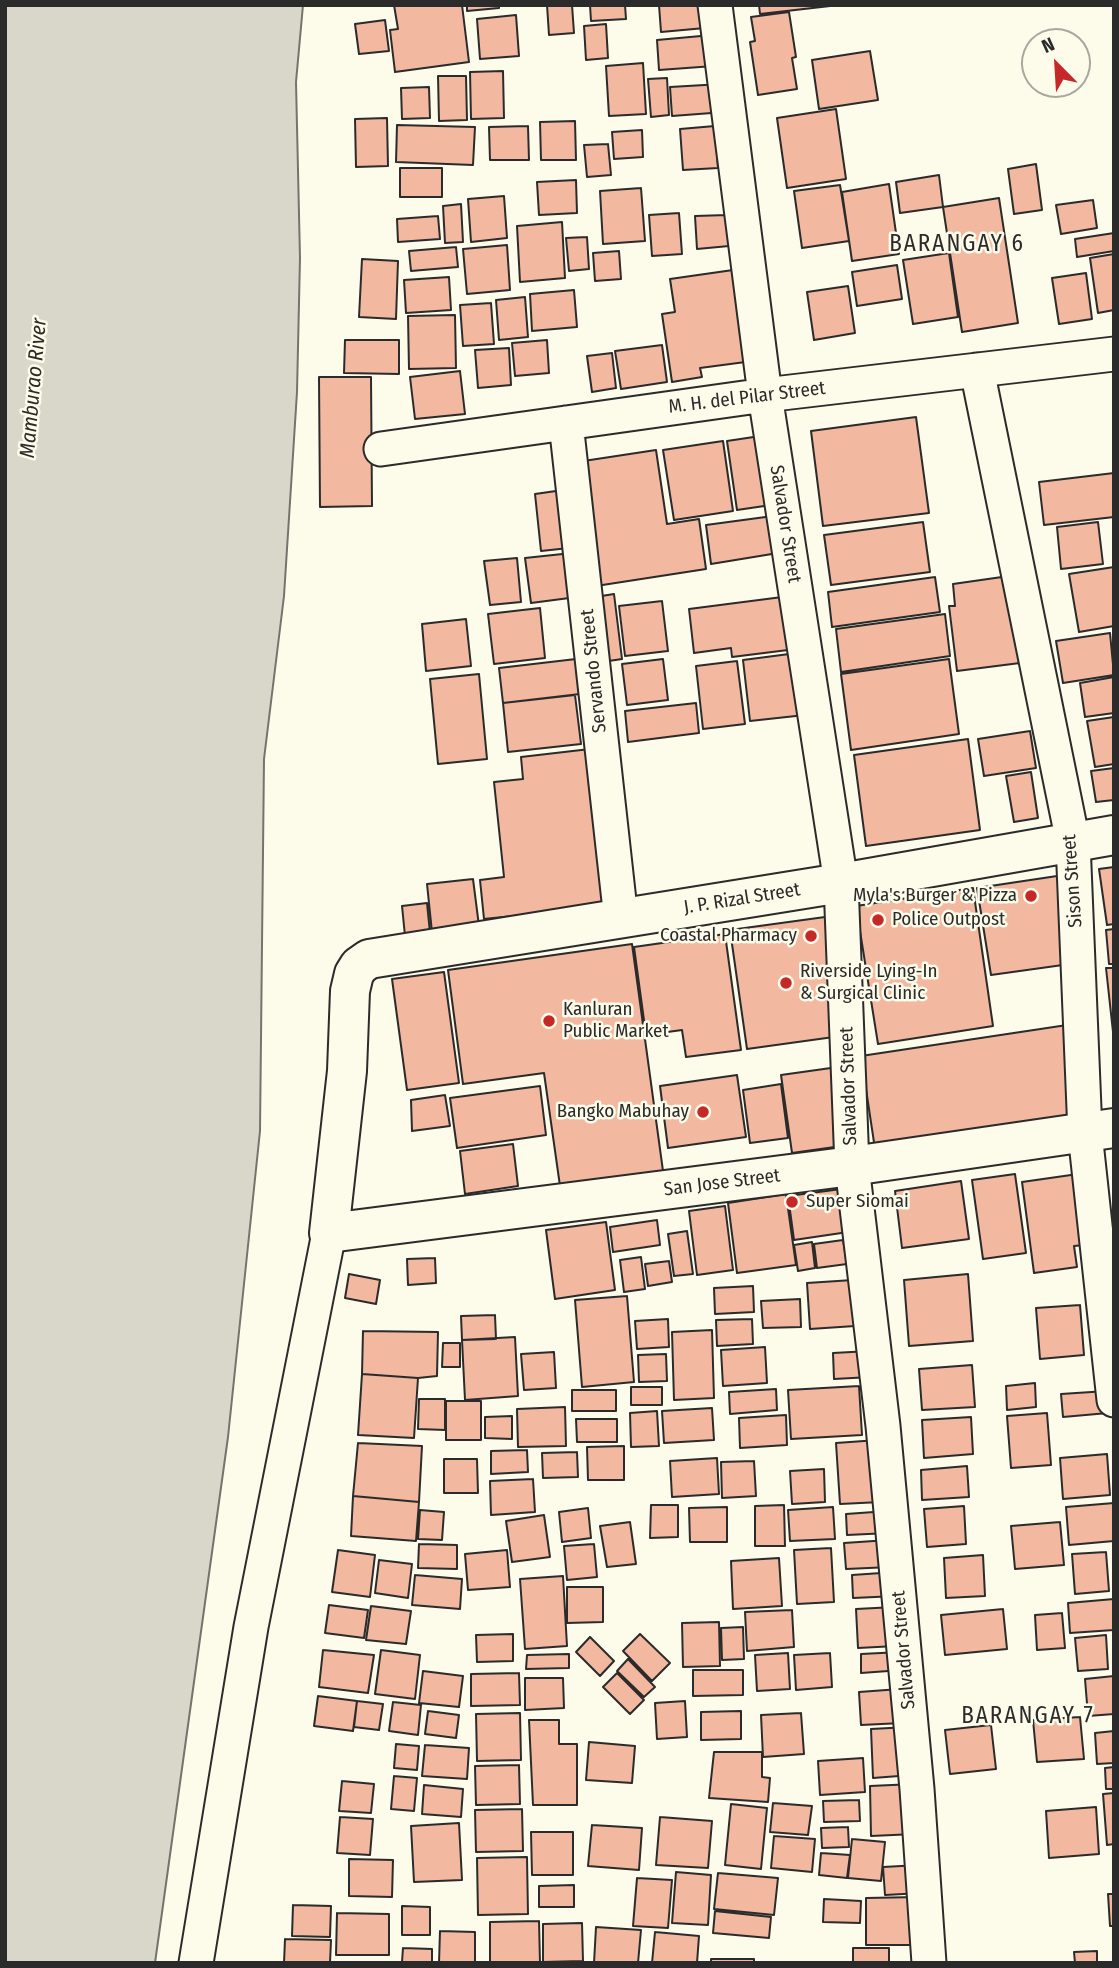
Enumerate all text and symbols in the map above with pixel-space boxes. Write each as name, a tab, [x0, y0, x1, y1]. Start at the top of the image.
north arrow	[1021, 28, 1091, 98]
text: N	[1038, 32, 1058, 58]
district label: BARANGAY 6	[890, 231, 1024, 259]
water label: Mamburao River	[15, 317, 53, 459]
street label: M. H. del Pilar Street	[667, 377, 827, 419]
street label: Salvador Street	[764, 464, 806, 584]
street label: Servando Street	[576, 608, 612, 734]
street label: Sison Street	[1058, 834, 1088, 928]
street label: J. P. Rizal Street	[682, 879, 802, 919]
place label: Myla's Burger & Pizza	[853, 885, 1017, 907]
marker: Myla's Burger & Pizza	[1023, 888, 1039, 904]
place label: Police Outpost	[892, 909, 1005, 931]
marker: Police Outpost	[870, 912, 886, 928]
place label: Coastal Pharmacy	[660, 925, 797, 947]
marker: Coastal Pharmacy	[803, 928, 819, 944]
place label: Riverside Lying-In & Surgical Clinic	[800, 961, 937, 1005]
marker: Riverside Lying-In & Surgical Clinic	[778, 975, 794, 991]
place label: Kanluran Public Market	[563, 999, 669, 1043]
marker: Kanluran Public Market	[541, 1013, 557, 1029]
street label: Salvador Street	[836, 1026, 862, 1146]
place label: Bangko Mabuhay	[557, 1101, 689, 1123]
marker: Bangko Mabuhay	[695, 1104, 711, 1120]
street label: San Jose Street	[663, 1165, 781, 1201]
place label: Super Siomai	[806, 1191, 909, 1213]
marker: Super Siomai	[784, 1194, 800, 1210]
street label: Salvador Street	[887, 1590, 921, 1710]
district label: BARANGAY 7	[963, 1703, 1093, 1731]

